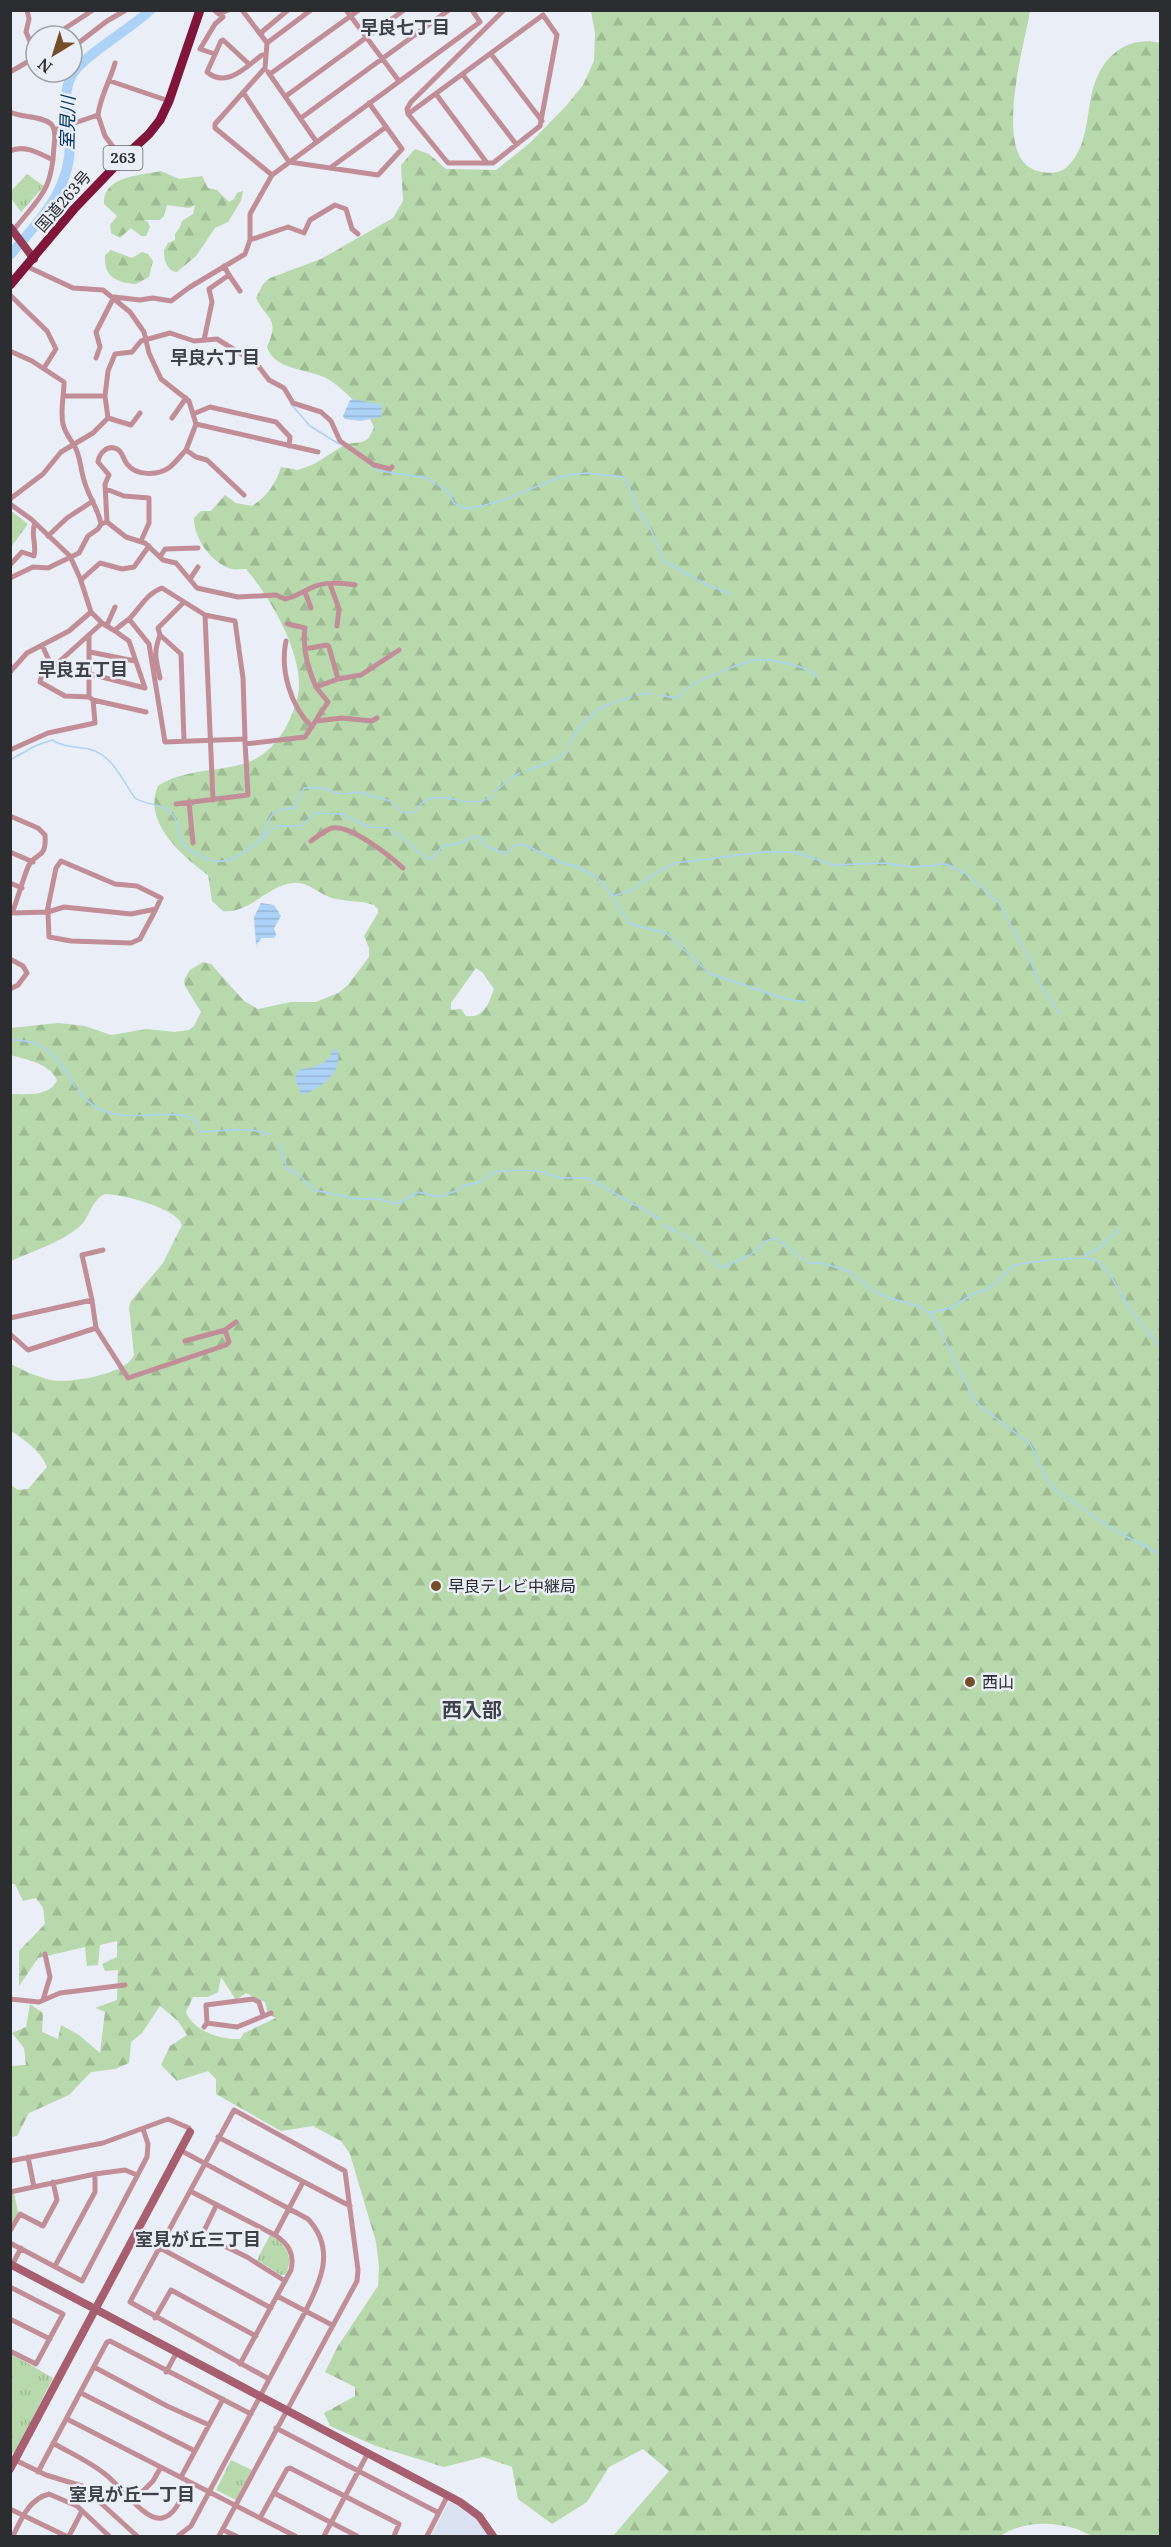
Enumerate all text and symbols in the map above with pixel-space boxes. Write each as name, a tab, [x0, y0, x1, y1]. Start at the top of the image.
district label: 早良七丁目	[360, 15, 450, 39]
north arrow	[24, 24, 84, 84]
text: N	[33, 53, 57, 78]
water label: 室見川	[55, 94, 80, 150]
road number: 263	[104, 146, 142, 170]
street label: 国道263号	[30, 166, 96, 236]
district label: 早良六丁目	[170, 345, 260, 369]
district label: 早良五丁目	[38, 657, 128, 681]
place label: 早良テレビ中継局	[448, 1575, 576, 1597]
marker: 早良テレビ中継局	[429, 1579, 443, 1593]
place label: 西山	[982, 1671, 1014, 1693]
marker: 西山	[963, 1675, 977, 1689]
district label: 西入部	[442, 1696, 502, 1723]
district label: 室見が丘三丁目	[135, 2227, 261, 2251]
district label: 室見が丘一丁目	[69, 2482, 195, 2506]

